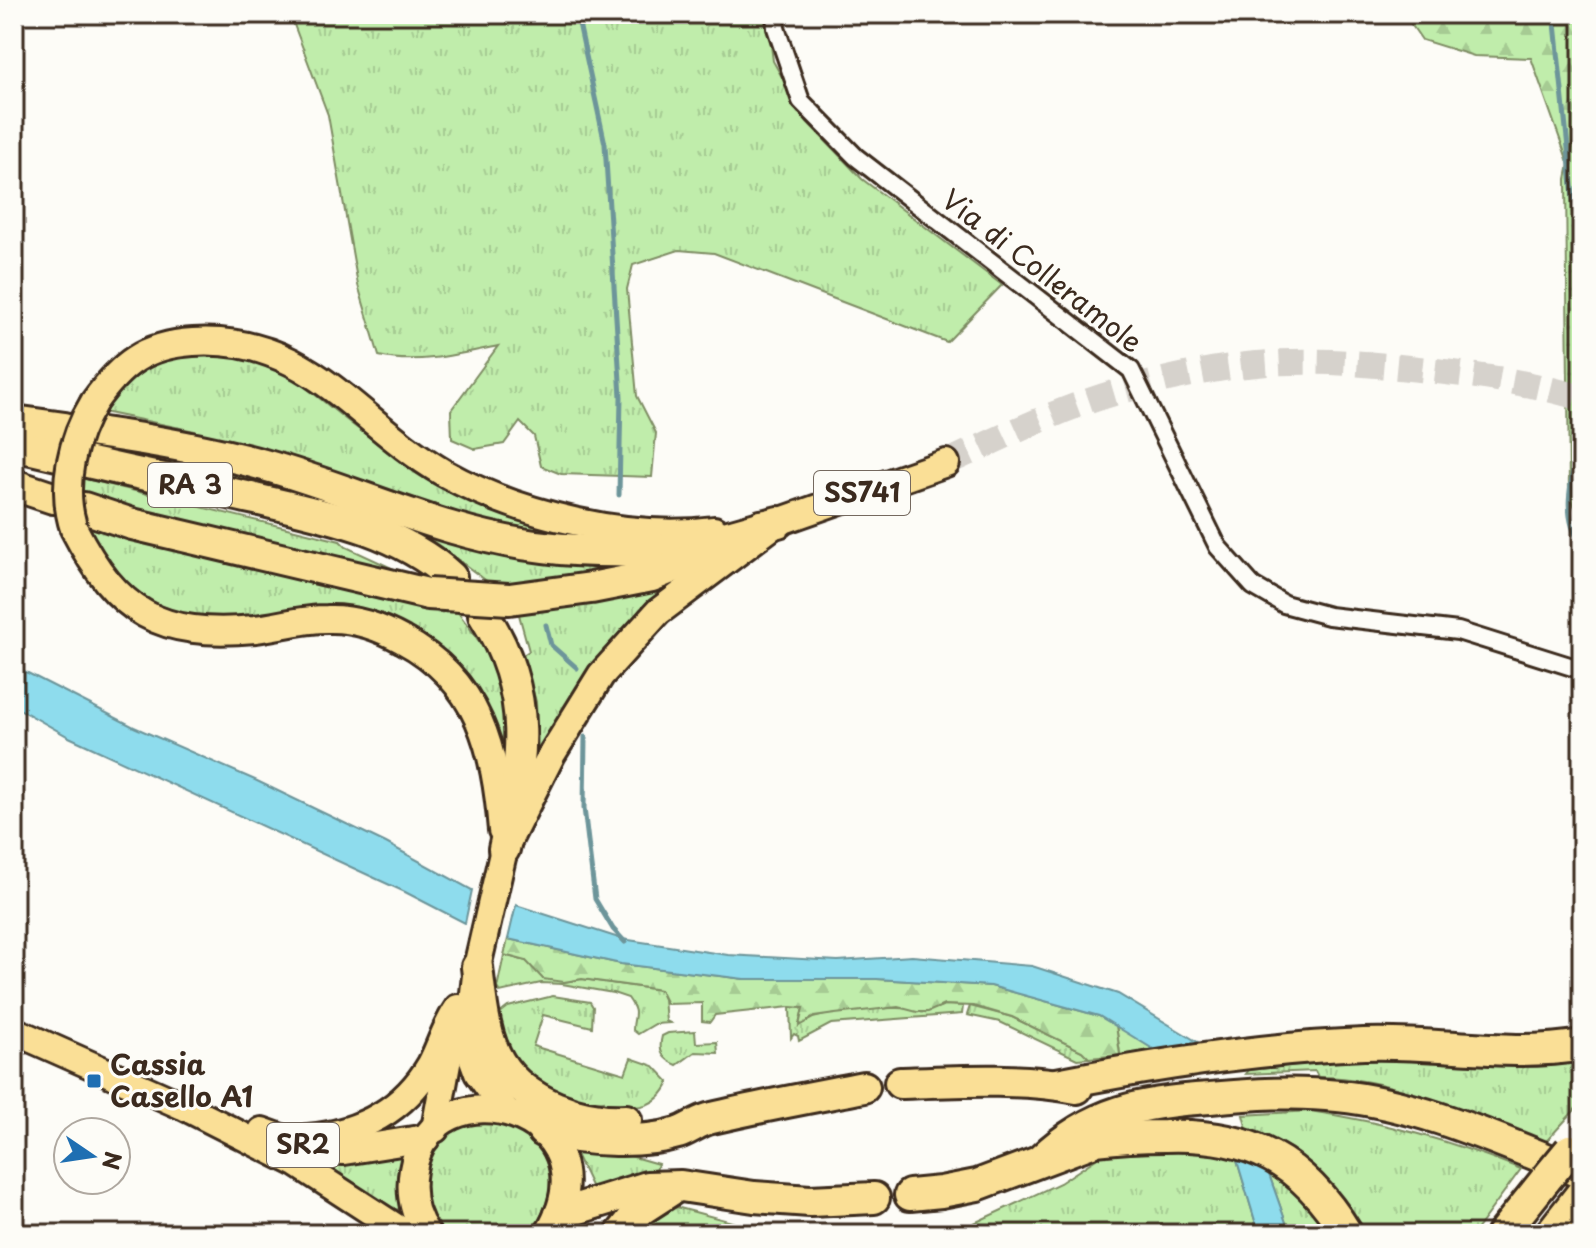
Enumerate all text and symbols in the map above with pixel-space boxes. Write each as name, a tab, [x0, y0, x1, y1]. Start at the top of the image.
street label: Via di Colleramole	[933, 177, 1153, 362]
road number: RA 3	[148, 463, 232, 507]
road number: SS741	[814, 471, 910, 515]
place label: Cassia Casello A1	[110, 1042, 253, 1117]
marker: Cassia Casello A1	[85, 1072, 103, 1090]
north arrow	[52, 1116, 132, 1196]
road number: SR2	[267, 1123, 339, 1167]
text: N	[95, 1149, 131, 1173]

